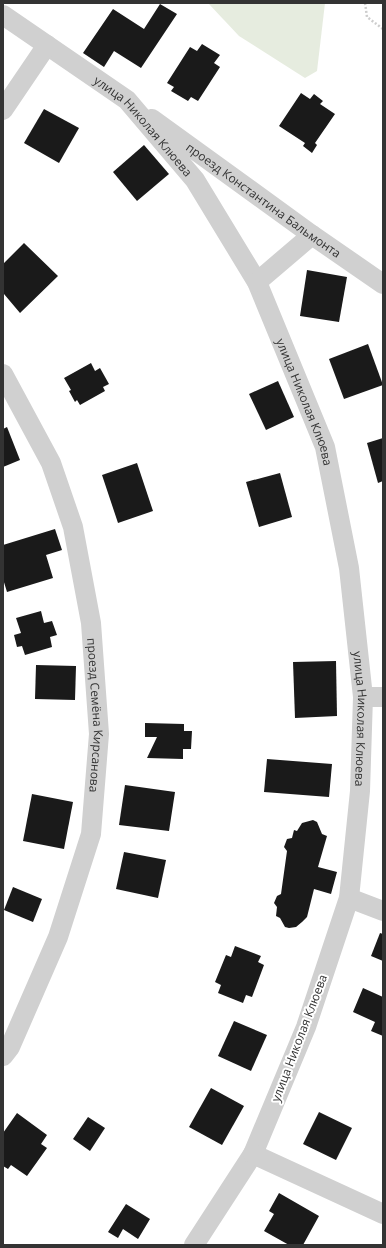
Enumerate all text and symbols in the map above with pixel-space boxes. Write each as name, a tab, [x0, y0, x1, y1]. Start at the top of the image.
street label: улица Николая Клюева	[91, 71, 197, 180]
street label: проезд Константина Бальмонта	[183, 138, 345, 261]
street label: улица Николая Клюева	[273, 336, 337, 467]
street label: проезд Семёна Кирсанова	[84, 637, 108, 793]
street label: улица Николая Клюева	[350, 650, 372, 787]
street label: улица Николая Клюева	[267, 972, 331, 1104]

